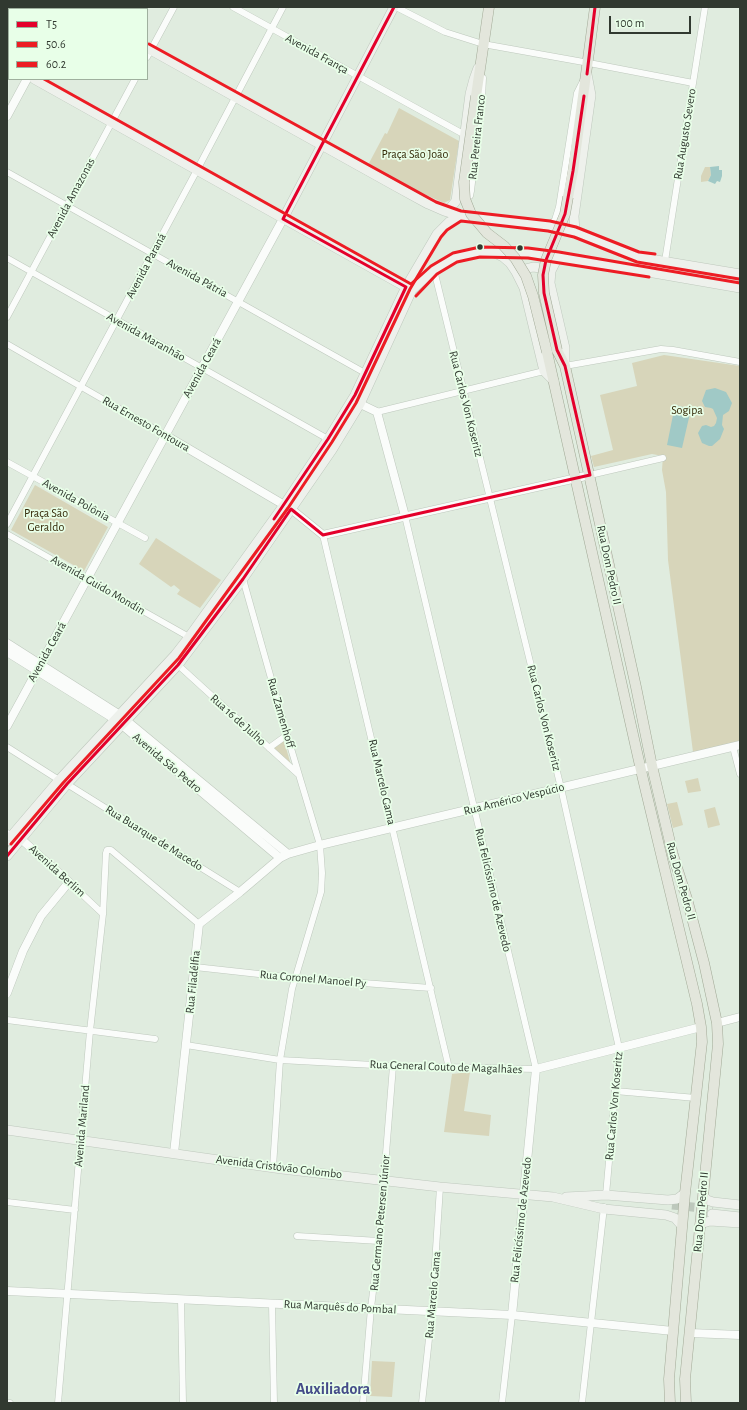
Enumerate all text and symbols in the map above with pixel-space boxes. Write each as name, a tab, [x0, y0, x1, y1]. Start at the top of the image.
legend	[8, 8, 148, 80]
scale bar	[611, 8, 693, 34]
text: 100 m	[616, 17, 644, 29]
text: T5	[46, 18, 57, 30]
street label: Avenida França	[283, 31, 351, 77]
text: 50.6	[46, 38, 66, 50]
text: 60.2	[46, 58, 66, 70]
street label: Rua Augusto Severo	[671, 87, 699, 181]
street label: Rua Pereira Franco	[465, 94, 489, 180]
park label: Praça São João	[381, 147, 449, 161]
street label: Avenida Amazonas	[44, 155, 98, 241]
street label: Avenida Paraná	[123, 231, 169, 301]
unlabelled marker	[475, 242, 485, 252]
unlabelled marker	[515, 243, 525, 253]
street label: Avenida Pátria	[164, 255, 230, 301]
street label: Avenida Maranhão	[104, 309, 188, 365]
street label: Avenida Ceará	[180, 336, 224, 400]
street label: Rua Carlos Von Koseritz	[446, 349, 486, 459]
street label: Rua Ernesto Fontoura	[100, 393, 192, 455]
park label: Sogipa	[671, 403, 703, 417]
street label: Avenida Polônia	[40, 476, 112, 524]
park label: Praça São Geraldo	[24, 506, 68, 534]
street label: Rua Dom Pedro II	[594, 524, 624, 606]
street label: Avenida Guido Mondin	[48, 552, 148, 618]
street label: Avenida Ceará	[25, 620, 69, 684]
street label: Rua Carlos Von Koseritz	[524, 663, 564, 773]
street label: Rua Zamenhoff	[264, 676, 298, 750]
street label: Rua 16 de Julho	[207, 691, 269, 749]
street label: Avenida São Pedro	[129, 730, 205, 796]
street label: Rua Marcelo Gama	[365, 738, 399, 826]
street label: Rua Américo Vespúcio	[462, 780, 566, 818]
street label: Rua Buarque de Macedo	[102, 802, 206, 874]
street label: Rua Felicíssimo de Azevedo	[472, 827, 514, 953]
street label: Rua Dom Pedro II	[663, 840, 699, 922]
street label: Avenida Berlim	[26, 842, 88, 900]
street label: Rua Filadélfia	[183, 950, 203, 1014]
street label: Rua Coronel Manoel Py	[259, 967, 367, 991]
street label: Rua Carlos Von Koseritz	[602, 1051, 626, 1161]
street label: Rua General Couto de Magalhães	[369, 1057, 523, 1077]
street label: Avenida Mariland	[71, 1084, 93, 1168]
street label: Avenida Cristóvão Colombo	[215, 1152, 343, 1182]
street label: Rua Germano Petersen Júnior	[367, 1154, 393, 1292]
street label: Rua Felicíssimo de Azevedo	[507, 1156, 535, 1284]
street label: Rua Dom Pedro II	[690, 1171, 712, 1253]
street label: Rua Marcelo Gama	[422, 1251, 444, 1339]
street label: Rua Marquês do Pombal	[283, 1297, 397, 1317]
district label: Auxiliadora	[296, 1379, 370, 1399]

